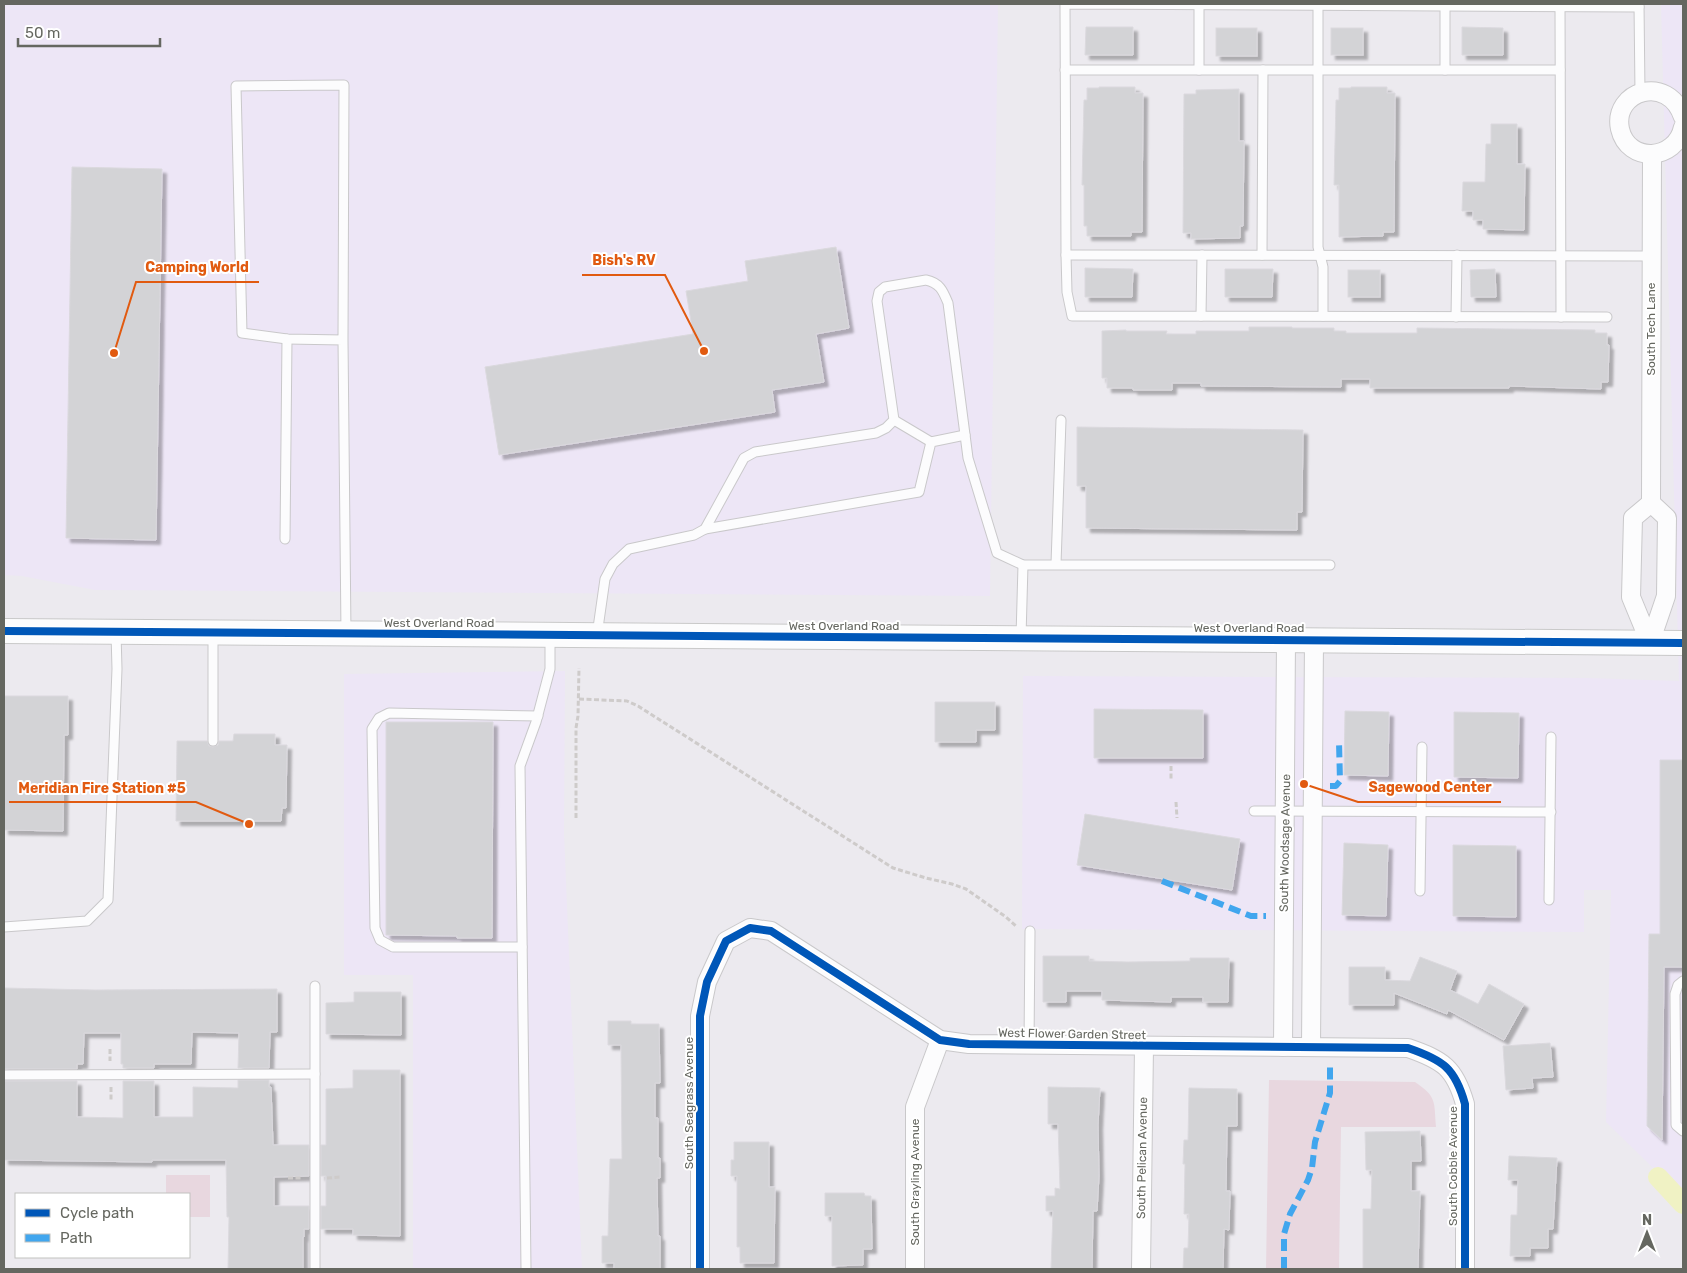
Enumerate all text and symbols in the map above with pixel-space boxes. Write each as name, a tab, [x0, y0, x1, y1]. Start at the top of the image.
scale bar	[18, 15, 160, 47]
text: 50 m	[25, 24, 60, 42]
callout: Bish's RV	[582, 246, 665, 275]
text: Bish's RV	[592, 252, 656, 269]
callout: Camping World	[136, 253, 259, 282]
text: Camping World	[145, 259, 249, 276]
street label: South Tech Lane	[1644, 282, 1658, 375]
street label: West Overland Road	[384, 616, 494, 630]
street label: West Overland Road	[789, 619, 899, 633]
street label: West Overland Road	[1194, 621, 1304, 635]
callout: Meridian Fire Station #5	[9, 773, 196, 802]
callout: Sagewood Center	[1358, 773, 1501, 802]
street label: South Woodsage Avenue	[1277, 774, 1293, 912]
text: Sagewood Center	[1368, 779, 1492, 796]
text: Meridian Fire Station #5	[18, 780, 186, 797]
street label: West Flower Garden Street	[998, 1026, 1146, 1042]
street label: South Seagrass Avenue	[682, 1036, 696, 1169]
street label: South Pelican Avenue	[1134, 1097, 1150, 1219]
street label: South Cobble Avenue	[1446, 1106, 1460, 1226]
street label: South Grayling Avenue	[908, 1118, 922, 1246]
legend	[15, 1193, 190, 1258]
text: Cycle path	[60, 1204, 134, 1222]
north arrow	[1622, 1208, 1672, 1258]
text: N	[1642, 1212, 1652, 1229]
text: Path	[60, 1229, 93, 1247]

